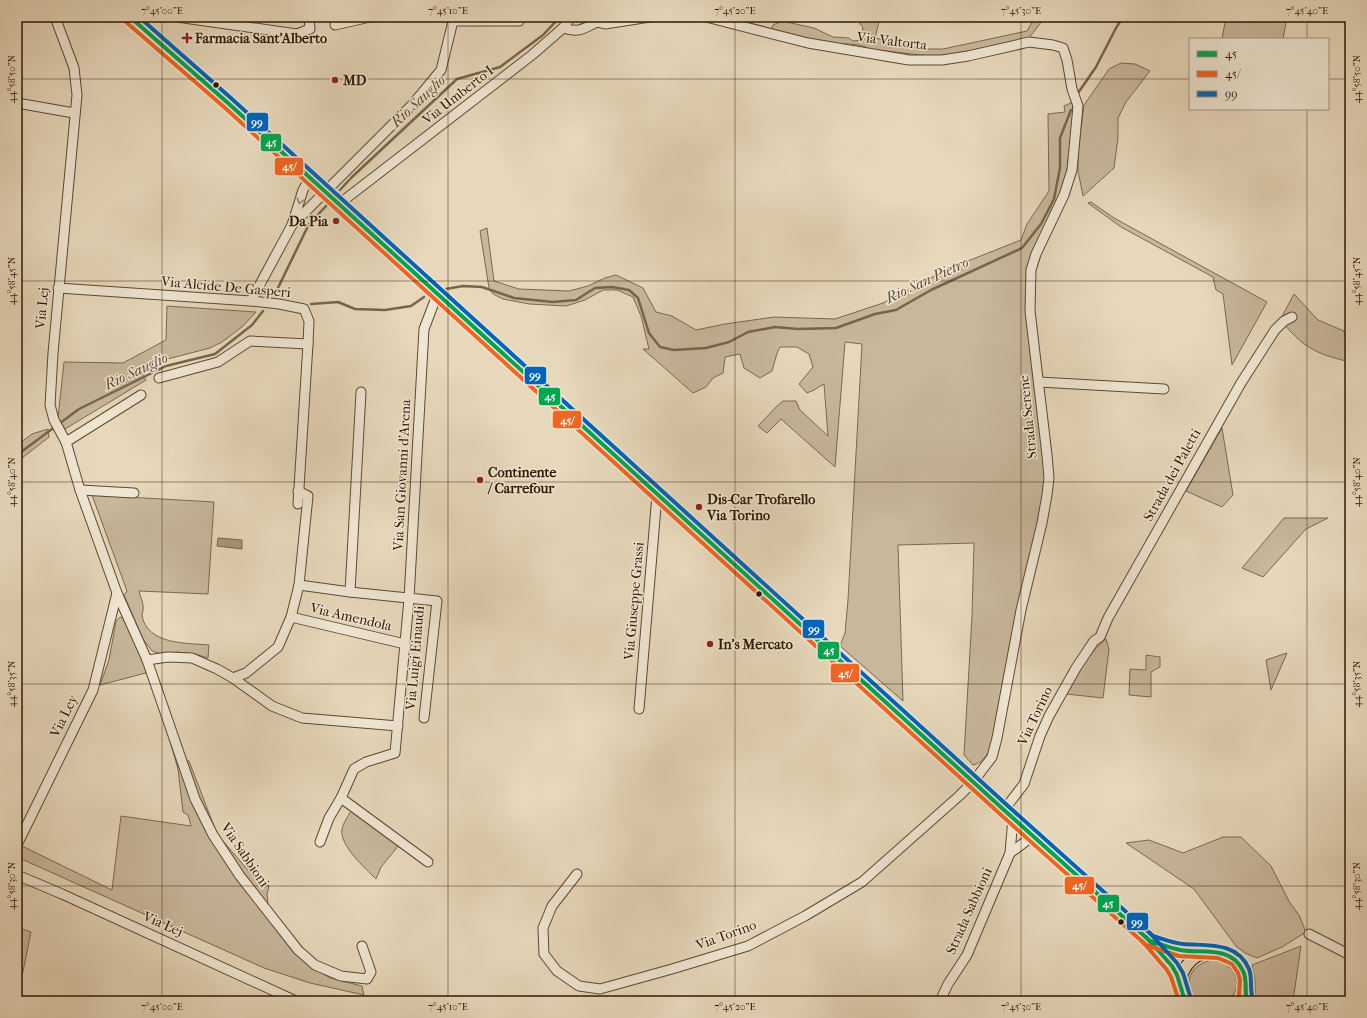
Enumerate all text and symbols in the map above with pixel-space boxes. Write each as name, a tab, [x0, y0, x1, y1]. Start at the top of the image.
text: 7°45'00"E	[141, 5, 183, 17]
text: 7°45'10"E	[428, 5, 468, 17]
text: 7°45'20"E	[714, 5, 756, 17]
text: 7°45'30"E	[1001, 5, 1041, 17]
text: 7°45'40"E	[1286, 5, 1328, 17]
street label: Via Valtorta	[855, 28, 929, 54]
place label: Farmacia Sant'Alberto	[194, 30, 327, 47]
marker: Farmacia Sant'Alberto	[182, 33, 192, 43]
legend	[1189, 38, 1329, 110]
text: 45	[1225, 47, 1237, 61]
text: 44°58'50"N	[6, 54, 18, 103]
text: 44°58'50"N	[1351, 54, 1363, 103]
street label: Via Umberto I	[418, 62, 498, 129]
text: 45/	[1225, 67, 1241, 81]
water label: Rio Sauglio	[386, 71, 449, 132]
place label: MD	[342, 72, 367, 89]
marker: MD	[330, 75, 340, 85]
unlabelled marker	[211, 80, 221, 90]
text: 99	[1225, 87, 1238, 101]
line badge: 99	[246, 112, 269, 132]
text: 99	[250, 116, 263, 129]
line badge: 45	[260, 133, 282, 152]
text: 45	[265, 136, 277, 149]
line badge: 45/	[274, 157, 304, 176]
text: 45/	[281, 160, 297, 173]
one-way arrow	[296, 197, 305, 204]
place label: Da Pia	[289, 213, 329, 230]
marker: Da Pia	[331, 216, 341, 226]
water label: Rio San Pietro	[882, 253, 971, 307]
text: 44°58'45"N	[6, 256, 18, 305]
text: 44°58'45"N	[1351, 256, 1363, 305]
street label: Via Alcide De Gasperi	[159, 273, 292, 301]
street label: Via Lej	[32, 286, 52, 331]
water label: Rio Sauglio	[100, 348, 171, 394]
line badge: 99	[524, 366, 547, 385]
text: 99	[528, 369, 541, 382]
street label: Strada Serene	[1015, 374, 1041, 460]
line badge: 45	[538, 387, 561, 406]
text: 45	[544, 390, 556, 403]
street label: Via San Giovanni d'Arena	[389, 398, 414, 552]
line badge: 45/	[552, 410, 582, 429]
text: 45/	[559, 414, 575, 427]
street label: Strada dei Paletti	[1140, 426, 1204, 524]
text: 44°58'40"N	[6, 457, 18, 507]
text: 44°58'40"N	[1351, 457, 1363, 507]
place label: Continente / Carrefour	[487, 464, 557, 497]
marker: Continente / Carrefour	[475, 475, 485, 485]
place label: Dis-Car Trofarello Via Torino	[706, 491, 815, 524]
marker: Dis-Car Trofarello Via Torino	[694, 502, 704, 512]
street label: Via Giuseppe Grassi	[620, 541, 648, 662]
unlabelled marker	[754, 589, 764, 599]
street label: Via Amendola	[308, 599, 394, 635]
street label: Via Luigi Einaudi	[402, 605, 428, 712]
line badge: 99	[802, 619, 825, 639]
text: 99	[807, 623, 820, 636]
place label: In's Mercato	[718, 636, 793, 653]
marker: In's Mercato	[705, 639, 715, 649]
line badge: 45	[817, 641, 840, 660]
text: 45	[823, 644, 835, 657]
text: 44°58'35"N	[6, 660, 18, 707]
text: 44°58'35"N	[1351, 660, 1363, 707]
line badge: 45/	[830, 663, 860, 683]
text: 45/	[837, 667, 853, 680]
street label: Via Torino	[1014, 684, 1056, 749]
street label: Via Ley	[46, 691, 82, 741]
street label: Via Sabbioni	[217, 819, 273, 891]
text: 44°58'30"N	[6, 862, 18, 910]
text: 44°58'30"N	[1351, 862, 1363, 910]
street label: Strada Sabbioni	[942, 865, 996, 957]
line badge: 45/	[1064, 876, 1095, 895]
text: 45/	[1071, 879, 1087, 892]
line badge: 45	[1097, 894, 1120, 913]
text: 45	[1102, 897, 1114, 910]
street label: Via Lej	[140, 907, 186, 940]
line badge: 99	[1126, 912, 1149, 931]
street label: Via Torino	[693, 916, 759, 954]
text: 99	[1130, 916, 1143, 929]
unlabelled marker	[1116, 917, 1126, 927]
text: 7°45'00"E	[141, 1001, 183, 1013]
text: 7°45'10"E	[428, 1001, 468, 1013]
text: 7°45'20"E	[714, 1001, 756, 1013]
text: 7°45'30"E	[1001, 1001, 1041, 1013]
text: 7°45'40"E	[1286, 1001, 1328, 1013]

